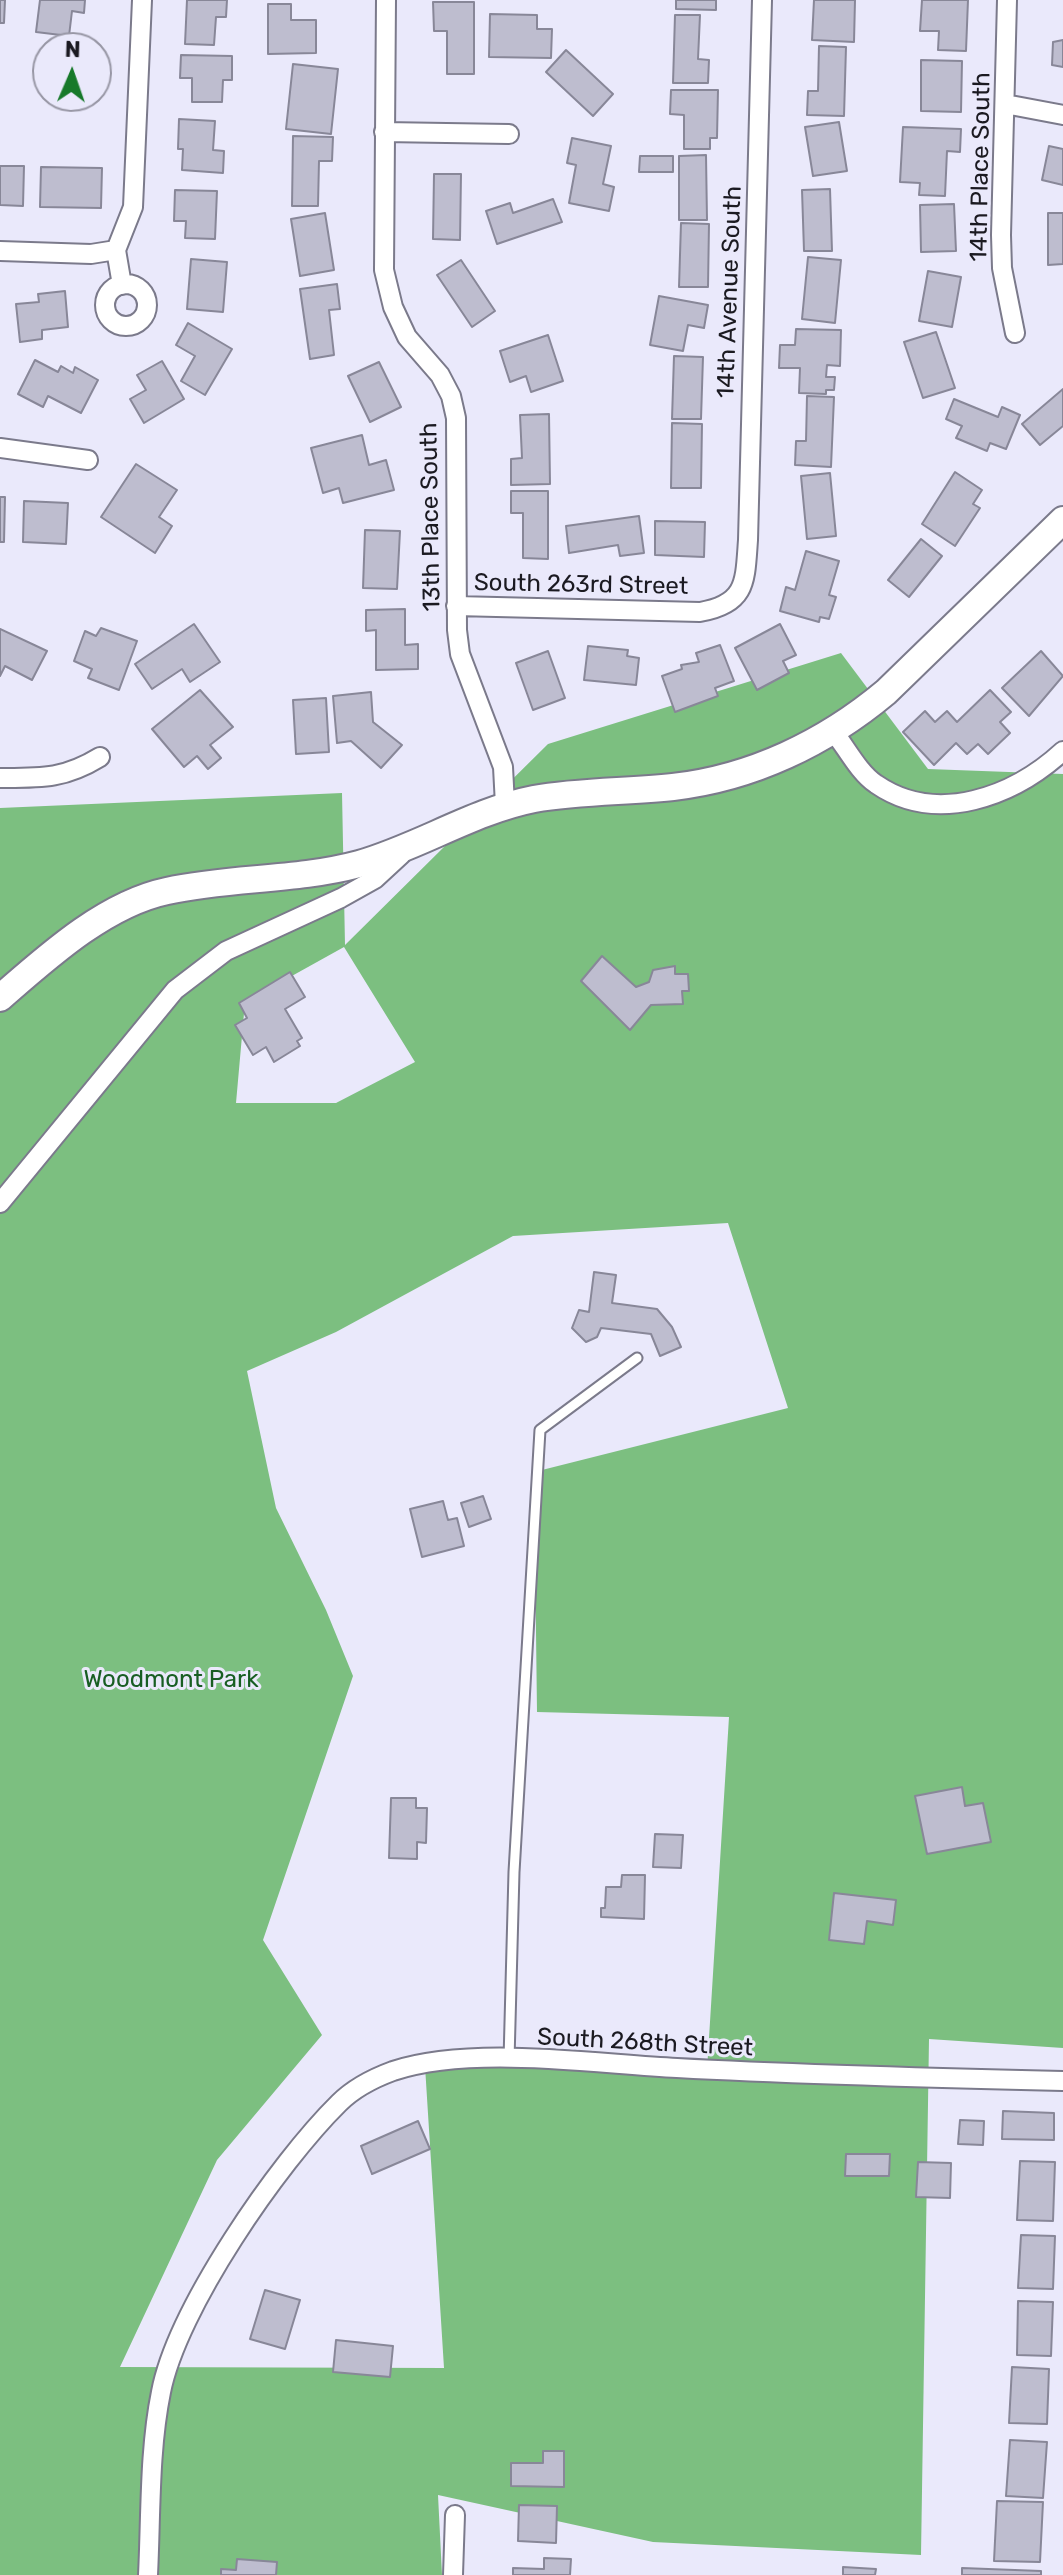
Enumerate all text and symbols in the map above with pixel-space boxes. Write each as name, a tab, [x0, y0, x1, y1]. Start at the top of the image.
north arrow	[32, 32, 112, 112]
text: N	[64, 36, 81, 63]
street label: 14th Place South	[965, 72, 997, 262]
street label: 14th Avenue South	[712, 185, 748, 399]
street label: 13th Place South	[415, 422, 447, 612]
street label: South 263rd Street	[474, 569, 688, 601]
park label: Woodmont Park	[83, 1666, 259, 1694]
street label: South 268th Street	[536, 2023, 754, 2063]

